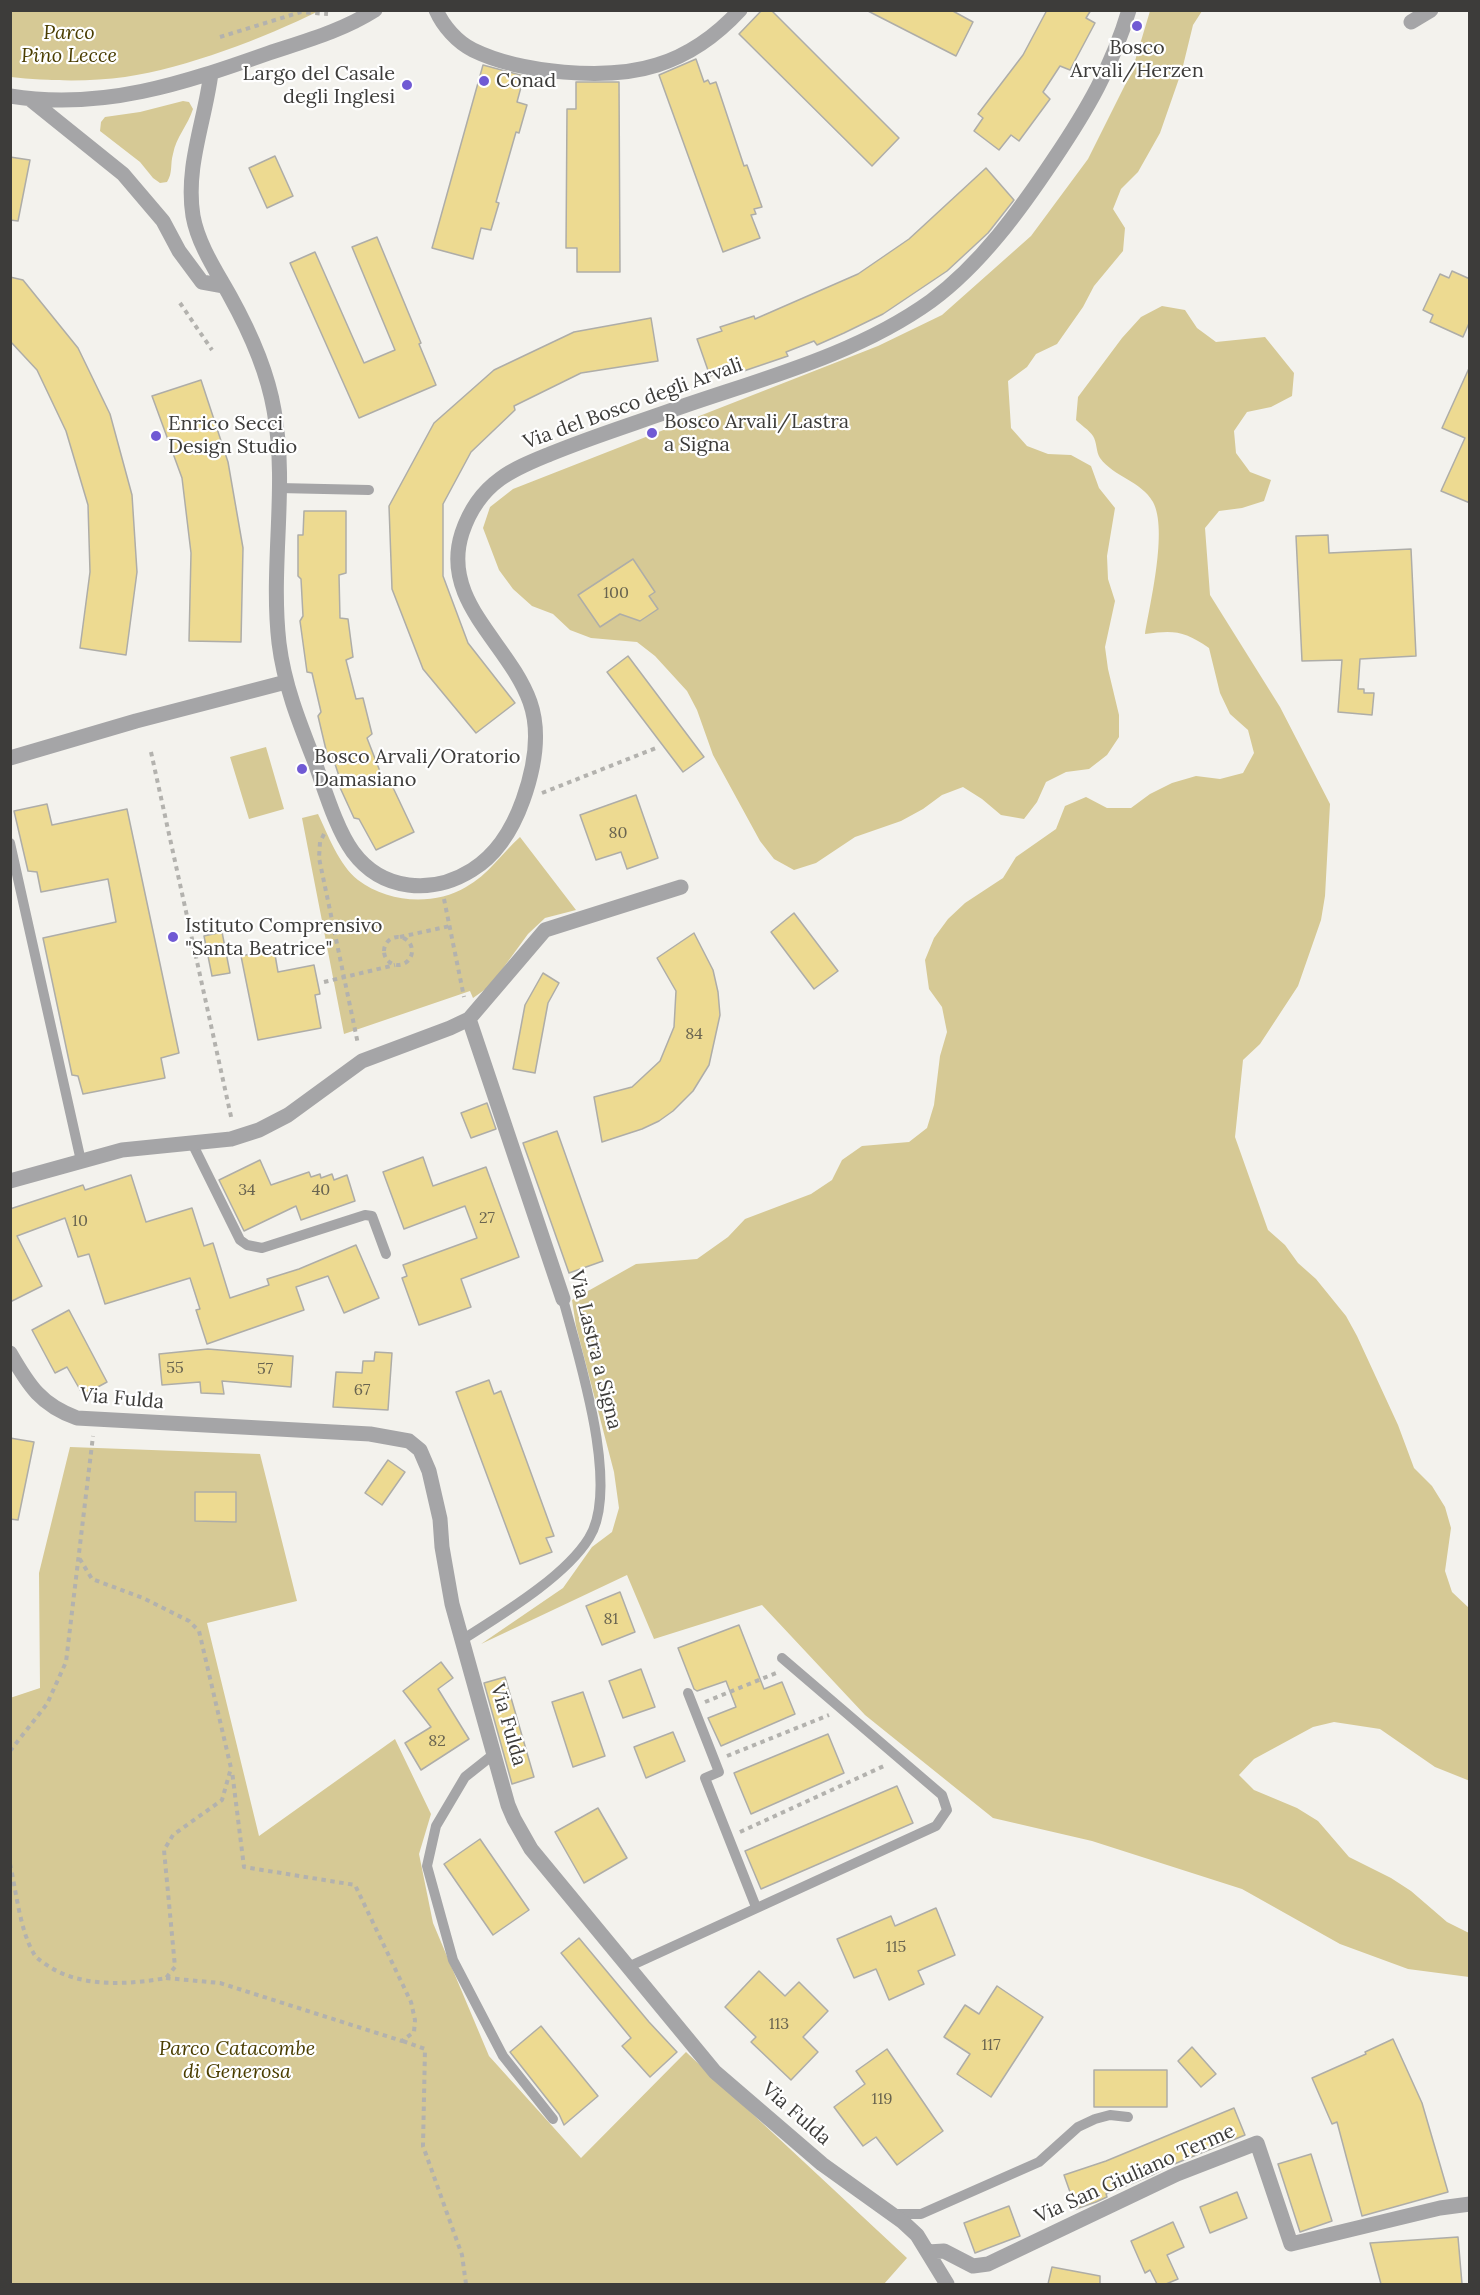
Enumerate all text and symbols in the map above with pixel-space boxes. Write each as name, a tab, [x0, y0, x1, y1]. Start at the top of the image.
marker: Bosco Arvali/Herzen	[1130, 19, 1144, 33]
park label: Parco Pino Lecce	[21, 21, 117, 68]
place label: Bosco Arvali/Herzen	[1070, 36, 1204, 83]
place label: Largo del Casale degli Inglesi	[243, 62, 395, 109]
place label: Conad	[496, 69, 556, 93]
marker: Conad	[477, 74, 491, 88]
marker: Largo del Casale degli Inglesi	[400, 78, 414, 92]
street label: Via del Bosco degli Arvali	[520, 353, 746, 455]
place label: Bosco Arvali/Lastra a Signa	[664, 410, 849, 457]
place label: Enrico Secci Design Studio	[168, 412, 297, 459]
marker: Bosco Arvali/Lastra a Signa	[645, 426, 659, 440]
marker: Enrico Secci Design Studio	[149, 429, 163, 443]
house number: 100	[603, 583, 629, 603]
place label: Bosco Arvali/Oratorio Damasiano	[314, 745, 520, 792]
marker: Bosco Arvali/Oratorio Damasiano	[295, 762, 309, 776]
house number: 80	[609, 823, 627, 843]
place label: Istituto Comprensivo "Santa Beatrice"	[185, 914, 382, 961]
marker: Istituto Comprensivo "Santa Beatrice"	[166, 930, 180, 944]
house number: 84	[685, 1024, 703, 1044]
house number: 34	[238, 1180, 256, 1200]
house number: 40	[312, 1180, 330, 1200]
house number: 27	[479, 1208, 495, 1228]
house number: 10	[72, 1211, 88, 1231]
street label: Via Lastra a Signa	[564, 1268, 626, 1432]
house number: 55	[166, 1358, 184, 1378]
house number: 57	[257, 1359, 273, 1379]
house number: 67	[354, 1380, 370, 1400]
street label: Via Fulda	[79, 1383, 165, 1415]
house number: 81	[604, 1609, 618, 1629]
street label: Via Fulda	[485, 1681, 531, 1769]
house number: 82	[428, 1731, 446, 1751]
house number: 115	[886, 1937, 906, 1957]
house number: 113	[769, 2014, 789, 2034]
house number: 117	[981, 2035, 1001, 2055]
park label: Parco Catacombe di Generosa	[159, 2037, 315, 2084]
street label: Via Fulda	[756, 2077, 836, 2151]
house number: 119	[872, 2089, 892, 2109]
street label: Via San Giuliano Terme	[1031, 2119, 1239, 2229]

